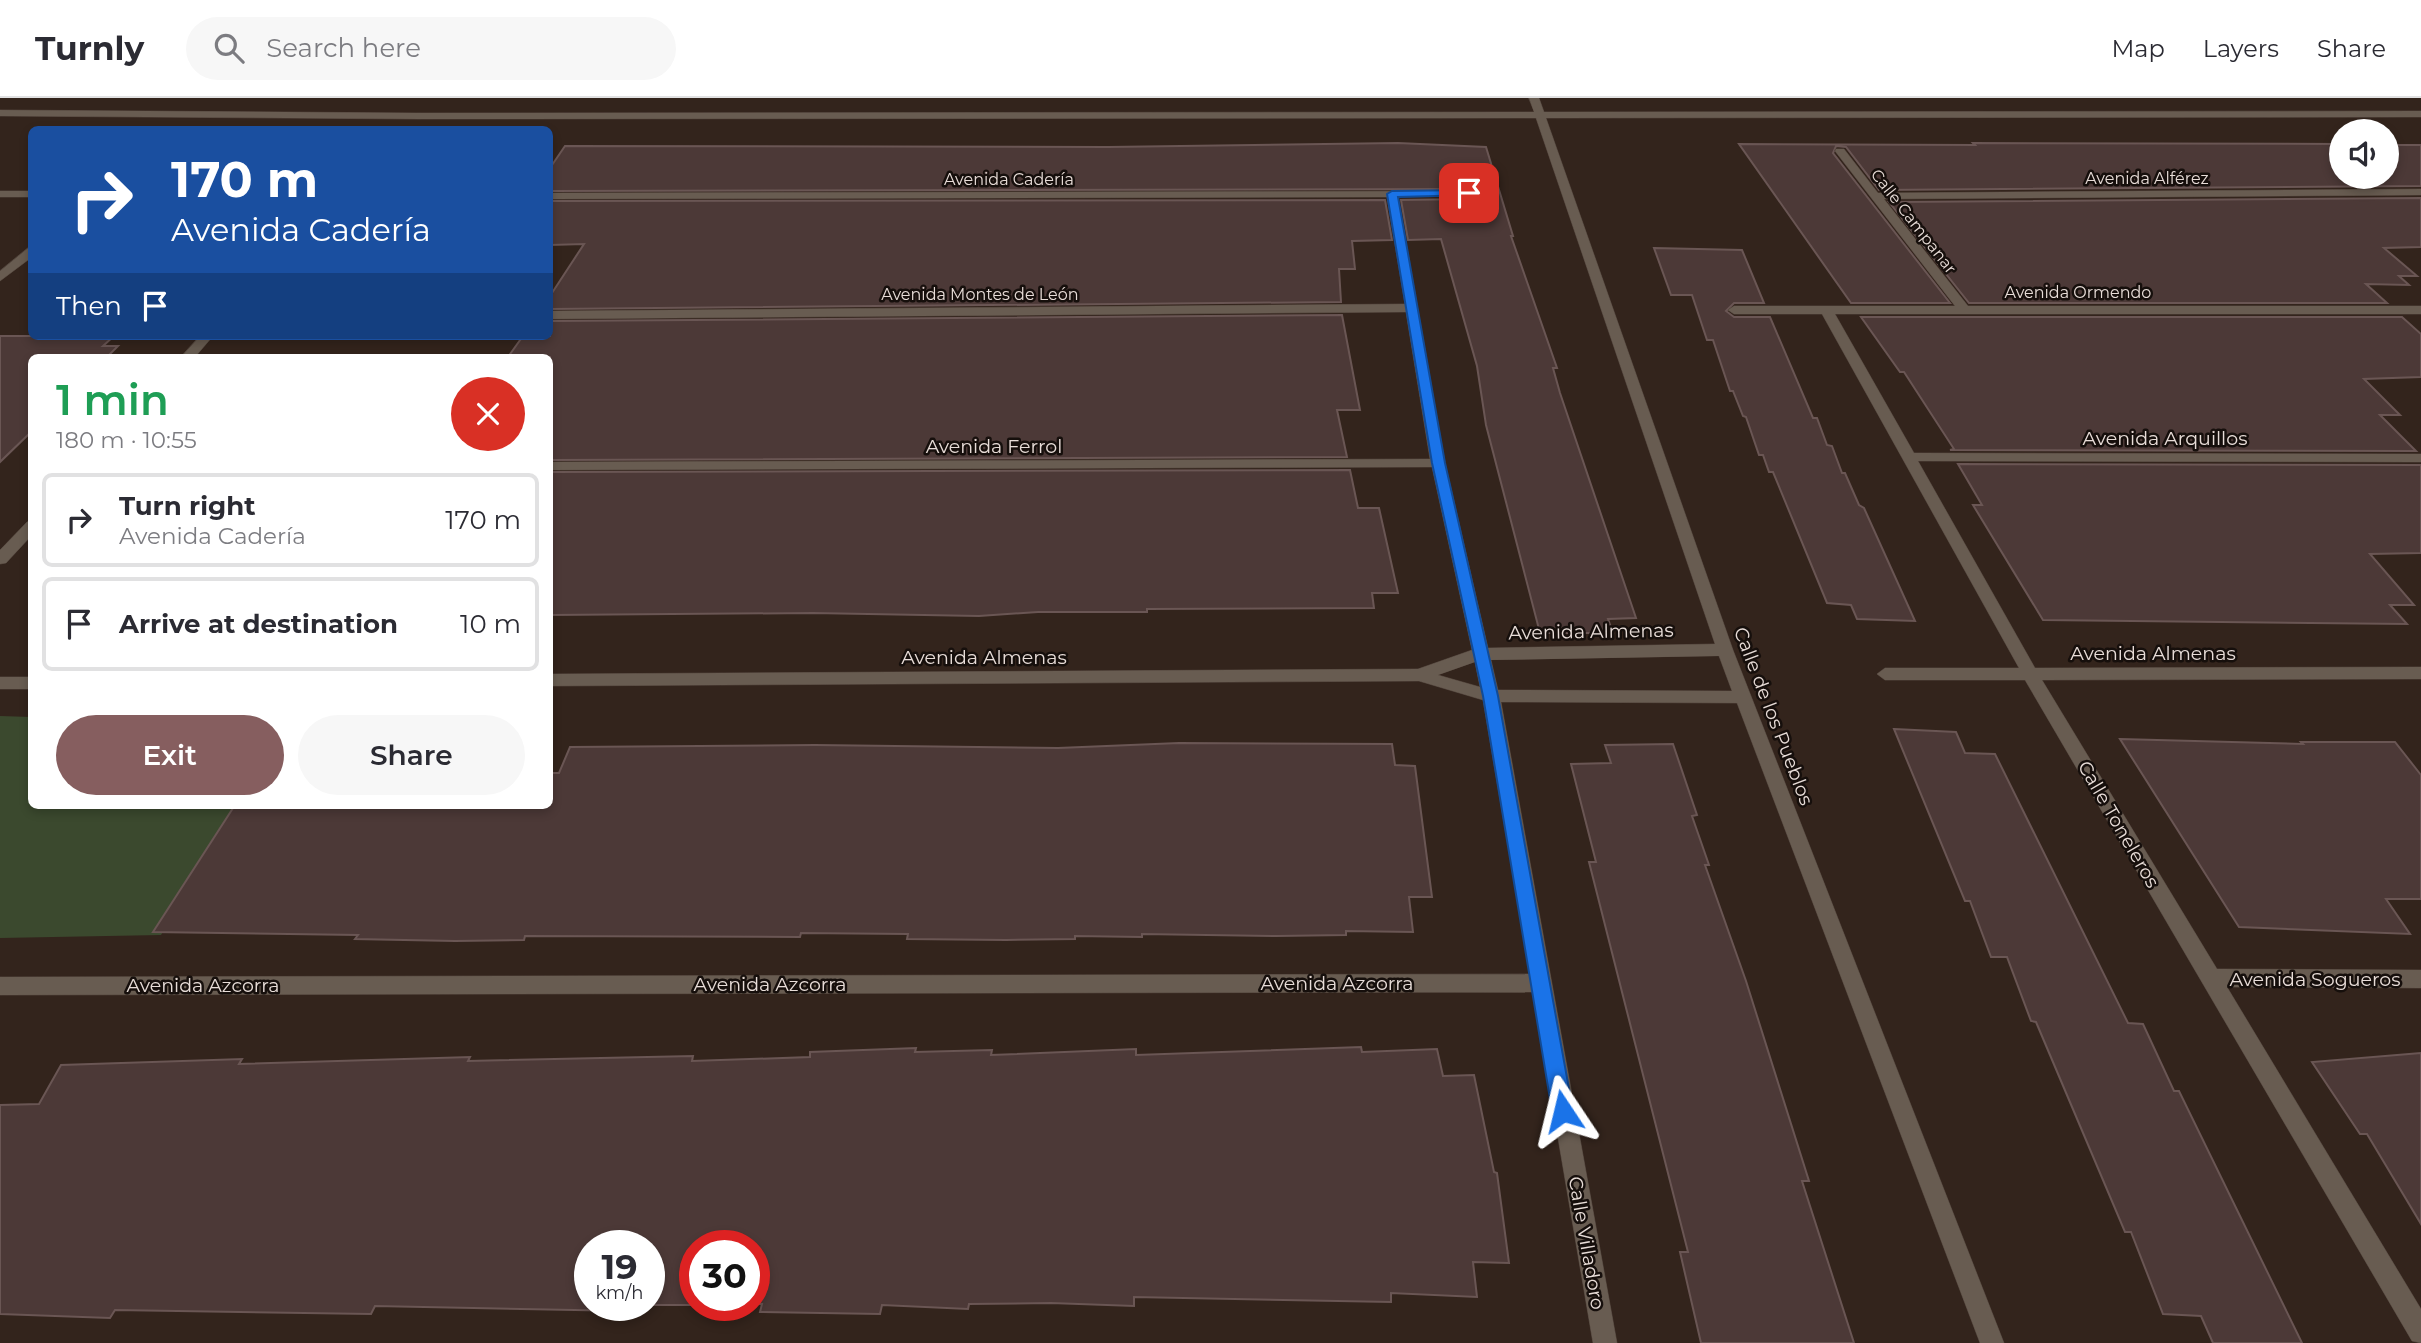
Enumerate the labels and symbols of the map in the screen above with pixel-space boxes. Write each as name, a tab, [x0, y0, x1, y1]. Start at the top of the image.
pin	[1439, 163, 1499, 223]
street label: Calle Campanar	[1867, 165, 1960, 277]
street label: Avenida Alférez	[2085, 169, 2209, 188]
street label: Avenida Cadería	[944, 170, 1074, 189]
street label: Avenida Ormendo	[2005, 283, 2151, 302]
street label: Avenida Montes de León	[881, 285, 1079, 304]
street label: Avenida Arquillos	[2083, 427, 2247, 450]
street label: Avenida Ferrol	[926, 435, 1062, 458]
street label: Avenida Almenas	[1508, 619, 1674, 644]
street label: Calle de los Pueblos	[1729, 624, 1818, 808]
street label: Avenida Almenas	[2070, 642, 2236, 665]
street label: Avenida Almenas	[901, 646, 1067, 669]
street label: Calle Toneleros	[2073, 757, 2164, 892]
street label: Avenida Sogueros	[2229, 968, 2401, 991]
street label: Avenida Azcorra	[1261, 972, 1413, 995]
street label: Avenida Azcorra	[694, 973, 846, 996]
street label: Avenida Azcorra	[127, 974, 279, 997]
position arrow	[1526, 1074, 1600, 1148]
street label: Calle Villadoro	[1563, 1175, 1610, 1312]
speed limit sign: 30	[679, 1230, 770, 1321]

